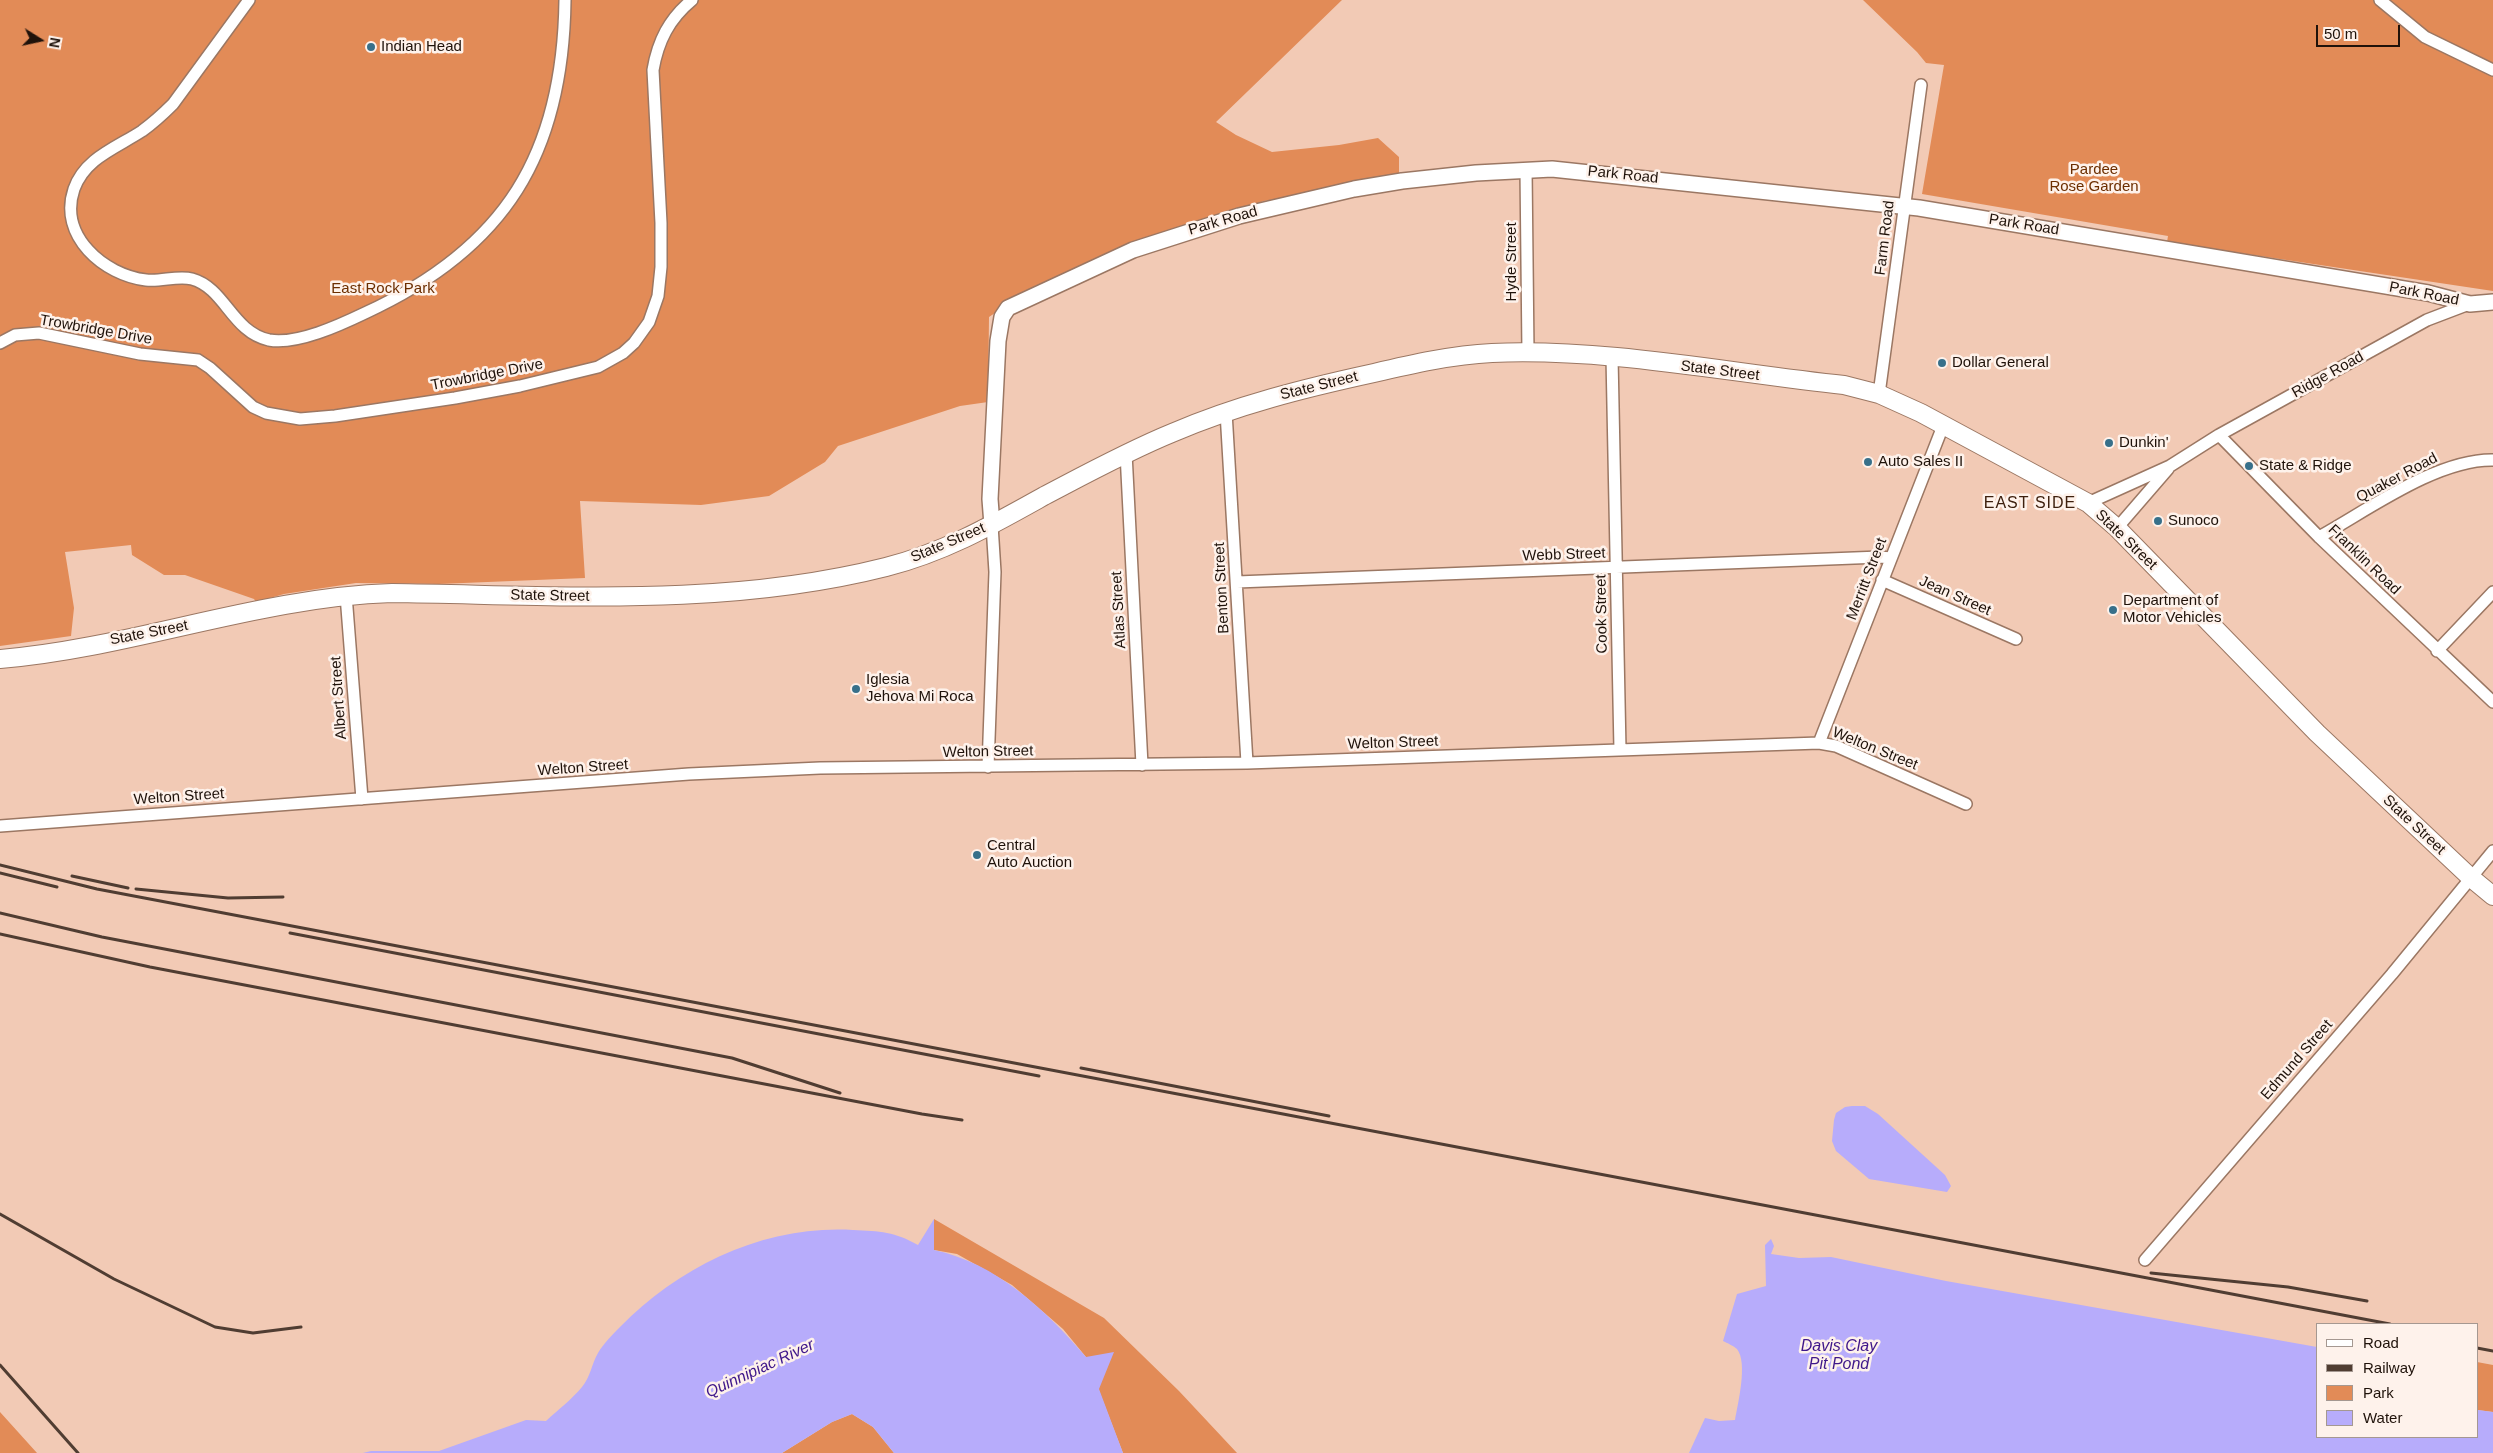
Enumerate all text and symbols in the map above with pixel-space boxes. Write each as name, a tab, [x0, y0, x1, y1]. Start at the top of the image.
north arrow	[15, 15, 65, 65]
scale bar	[2318, 15, 2402, 47]
text: 50 m	[2324, 25, 2357, 42]
text: N	[46, 36, 64, 49]
place label: Indian Head	[381, 38, 462, 56]
marker: Indian Head	[365, 41, 377, 53]
park label: Pardee Rose Garden	[2049, 161, 2139, 196]
street label: Park Road	[1587, 162, 1659, 188]
street label: Farm Road	[1871, 200, 1899, 276]
street label: Park Road	[1186, 203, 1260, 239]
street label: Park Road	[1988, 211, 2060, 239]
street label: Hyde Street	[1503, 222, 1521, 302]
street label: Park Road	[2387, 278, 2461, 310]
park label: East Rock Park	[331, 280, 435, 298]
street label: Trowbridge Drive	[38, 311, 154, 349]
street label: Ridge Road	[2289, 348, 2367, 402]
place label: Dollar General	[1952, 354, 2049, 372]
street label: Trowbridge Drive	[430, 355, 544, 395]
street label: State Street	[1680, 357, 1760, 385]
marker: Dollar General	[1936, 357, 1948, 369]
street label: State Street	[1278, 368, 1360, 404]
place label: Dunkin'	[2119, 434, 2169, 452]
marker: Dunkin'	[2103, 437, 2115, 449]
street label: Quaker Road	[2353, 449, 2441, 507]
place label: Auto Sales II	[1878, 453, 1963, 471]
marker: Auto Sales II	[1862, 456, 1874, 468]
place label: State & Ridge	[2259, 457, 2352, 475]
marker: State & Ridge	[2243, 460, 2255, 472]
district label: EAST SIDE	[1983, 494, 2077, 514]
street label: State Street	[2091, 506, 2161, 574]
place label: Sunoco	[2168, 512, 2219, 530]
marker: Sunoco	[2152, 515, 2164, 527]
street label: State Street	[908, 519, 988, 567]
street label: Franklin Road	[2324, 521, 2404, 599]
street label: Merritt Street	[1843, 535, 1891, 623]
street label: Benton Street	[1211, 542, 1233, 634]
street label: Webb Street	[1522, 545, 1606, 565]
street label: Atlas Street	[1108, 571, 1130, 649]
street label: Jean Street	[1916, 572, 1994, 620]
street label: Cook Street	[1592, 574, 1612, 654]
street label: State Street	[510, 586, 590, 606]
place label: Department of Motor Vehicles	[2123, 592, 2221, 627]
marker: Department of Motor Vehicles	[2107, 604, 2119, 616]
street label: State Street	[108, 617, 190, 649]
street label: Albert Street	[327, 656, 351, 740]
place label: Iglesia Jehova Mi Roca	[866, 671, 974, 706]
marker: Iglesia Jehova Mi Roca	[850, 683, 862, 695]
street label: Welton Street	[1830, 724, 1920, 774]
street label: Welton Street	[1347, 732, 1439, 754]
street label: Welton Street	[943, 742, 1033, 762]
street label: Welton Street	[537, 756, 629, 780]
street label: Welton Street	[133, 785, 225, 809]
street label: State Street	[2379, 791, 2449, 859]
place label: Central Auto Auction	[987, 837, 1072, 872]
marker: Central Auto Auction	[971, 849, 983, 861]
street label: Edmund Street	[2257, 1016, 2337, 1104]
legend	[2316, 1323, 2478, 1438]
text: Road	[2363, 1334, 2399, 1351]
water label: Quinnipiac River	[703, 1335, 817, 1403]
water label: Davis Clay Pit Pond	[1801, 1337, 1877, 1375]
text: Railway	[2363, 1359, 2416, 1376]
text: Park	[2363, 1384, 2394, 1401]
text: Water	[2363, 1409, 2402, 1426]

